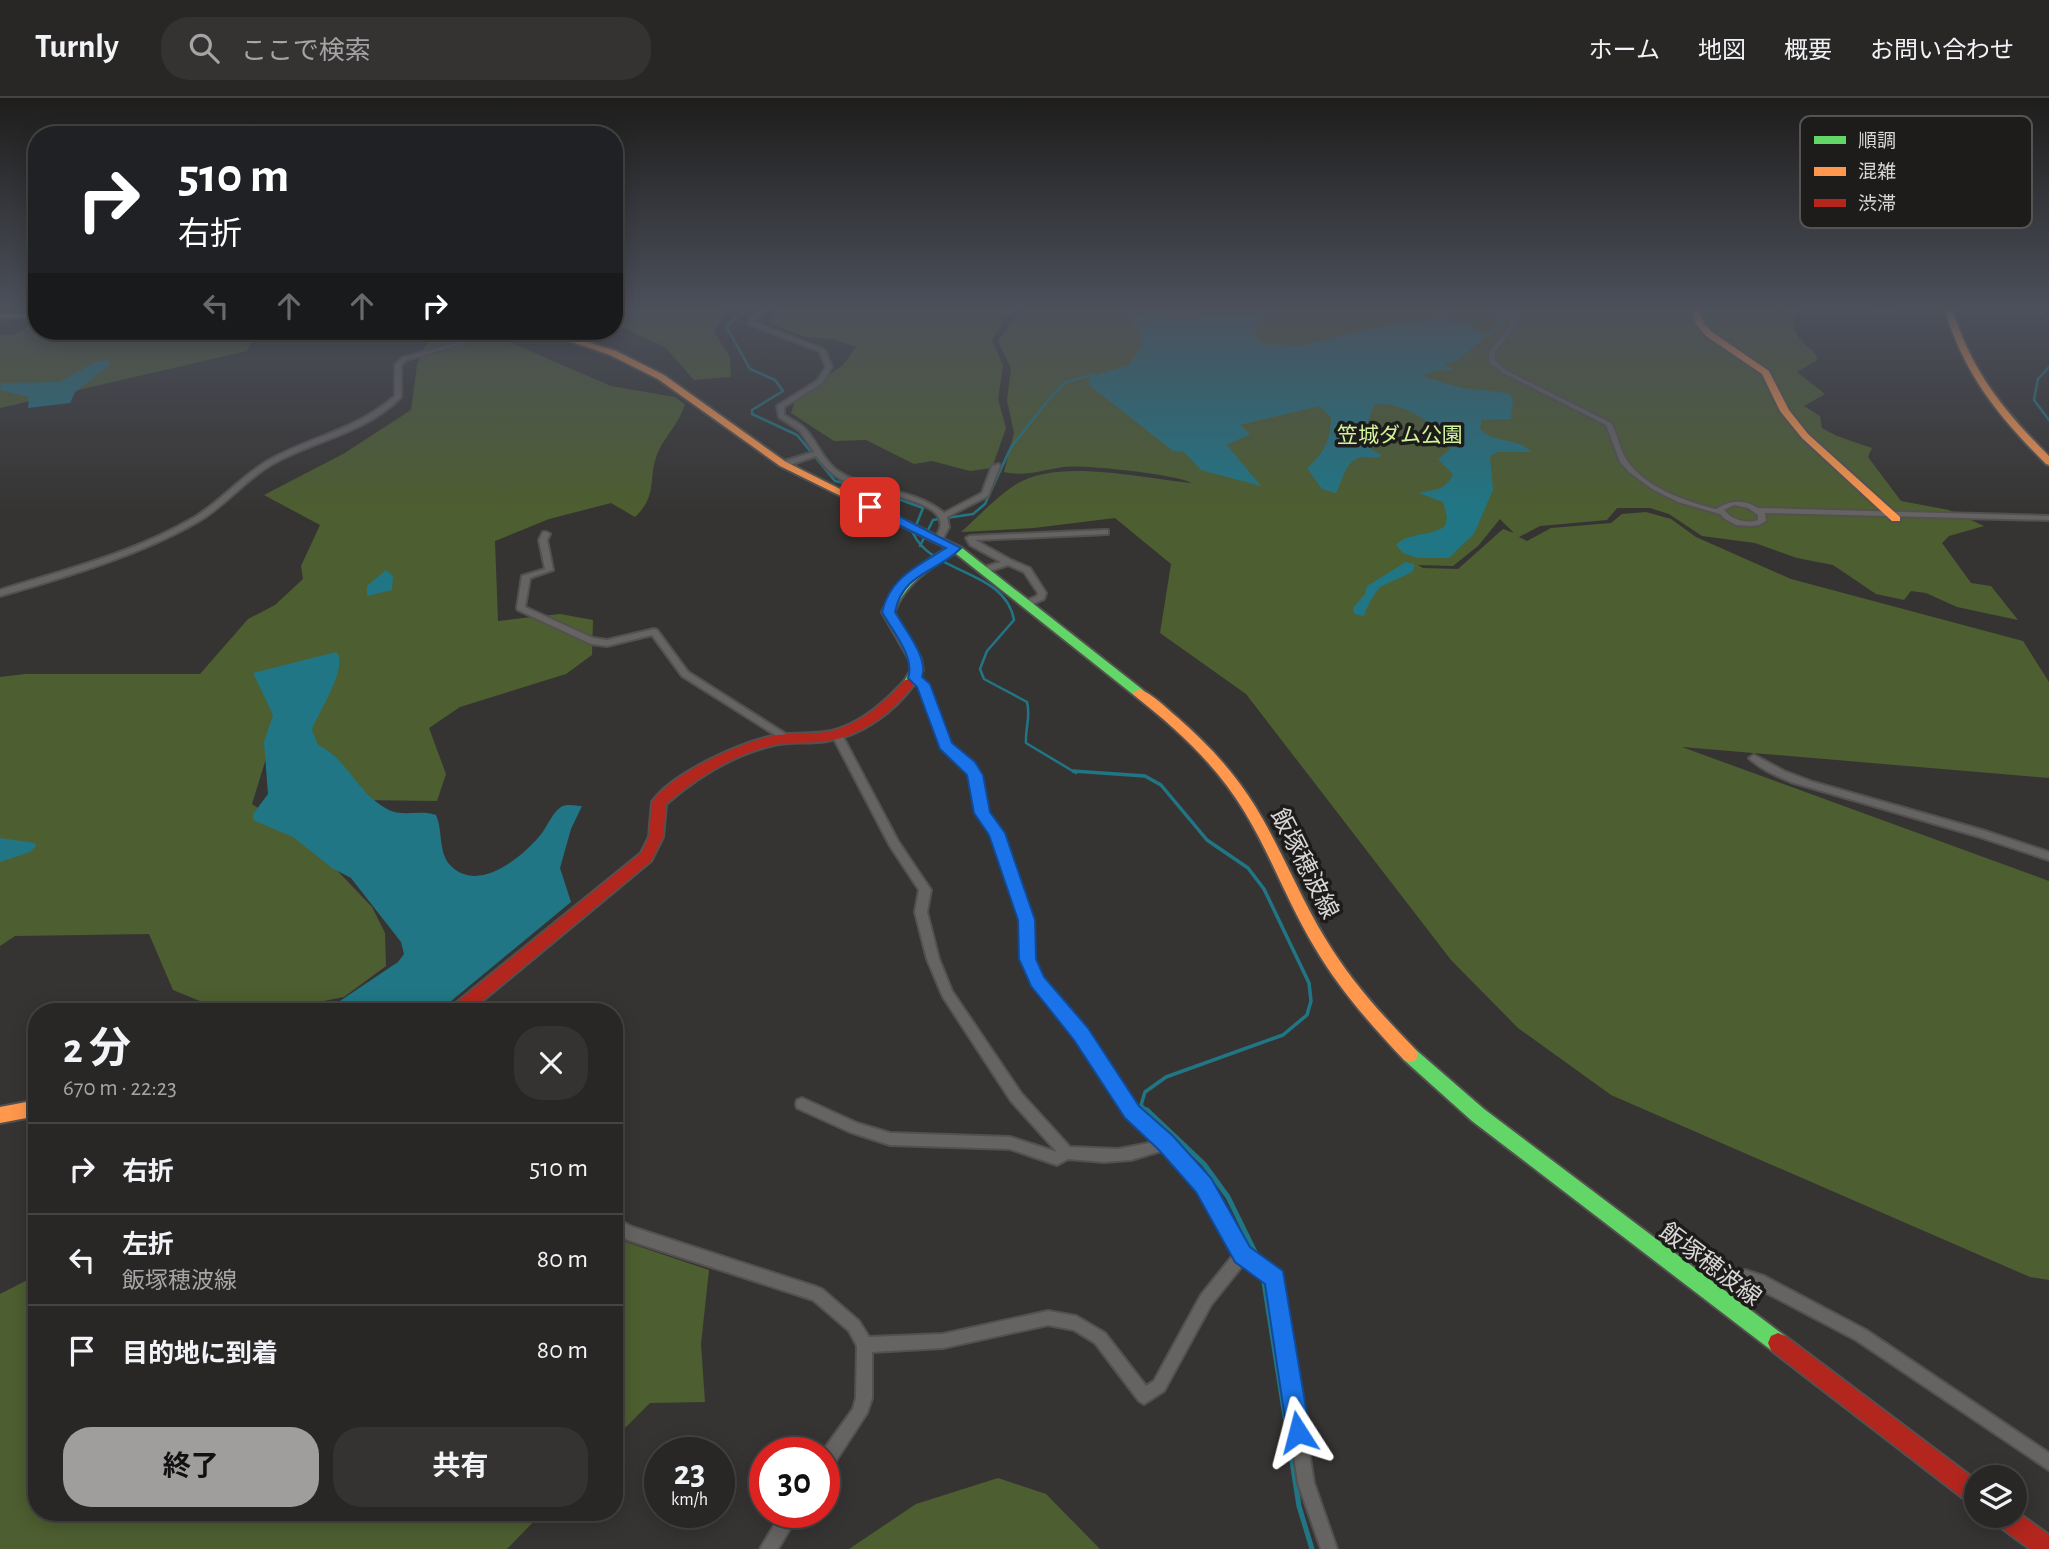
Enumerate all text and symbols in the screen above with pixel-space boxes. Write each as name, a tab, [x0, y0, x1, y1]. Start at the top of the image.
search box	[161, 17, 651, 80]
icon: search	[185, 29, 223, 67]
text: Turnly	[35, 31, 119, 64]
text: ここで検索	[241, 38, 371, 64]
text: ホーム	[1589, 39, 1660, 63]
text: 地図	[1698, 39, 1746, 63]
text: 概要	[1784, 39, 1832, 63]
text: お問い合わせ	[1870, 39, 2014, 63]
legend	[1800, 116, 2032, 228]
text: 順調	[1858, 131, 1896, 151]
text: 510 m	[178, 152, 289, 201]
icon: right	[63, 154, 154, 245]
text: 混雑	[1858, 161, 1896, 182]
text: 渋滞	[1858, 193, 1896, 214]
text: 右折	[178, 218, 242, 250]
icon: left	[197, 287, 235, 325]
icon: ahead	[270, 287, 308, 325]
icon: ahead	[343, 287, 381, 325]
icon: right	[416, 287, 454, 325]
park label: 笠城ダム公園	[1337, 424, 1463, 446]
pin	[840, 477, 900, 537]
icon: arrive	[851, 488, 889, 526]
street label: 飯塚穂波線	[1266, 804, 1344, 923]
button: close	[514, 1026, 588, 1100]
text: 2 分	[63, 1028, 131, 1070]
text: 670 m · 22:23	[63, 1077, 177, 1100]
icon: right	[63, 1150, 101, 1188]
text: 510 m	[529, 1155, 588, 1181]
text: 右折	[122, 1159, 174, 1185]
street label: 飯塚穂波線	[1655, 1218, 1766, 1311]
text: 左折	[122, 1232, 174, 1258]
icon: left	[63, 1241, 101, 1279]
text: 80 m	[537, 1246, 588, 1272]
text: 飯塚穂波線	[122, 1270, 237, 1293]
icon: arrive	[63, 1332, 101, 1370]
text: 80 m	[537, 1337, 588, 1363]
text: 目的地に到着	[122, 1341, 278, 1367]
position arrow	[1261, 1395, 1335, 1469]
button: 終了	[63, 1427, 319, 1507]
button: 共有	[333, 1427, 588, 1507]
speed limit sign: 30	[749, 1437, 840, 1528]
text: 23	[674, 1456, 705, 1491]
map controls	[1964, 1465, 2027, 1528]
button: layers	[1964, 1465, 2027, 1528]
text: km/h	[671, 1491, 708, 1509]

